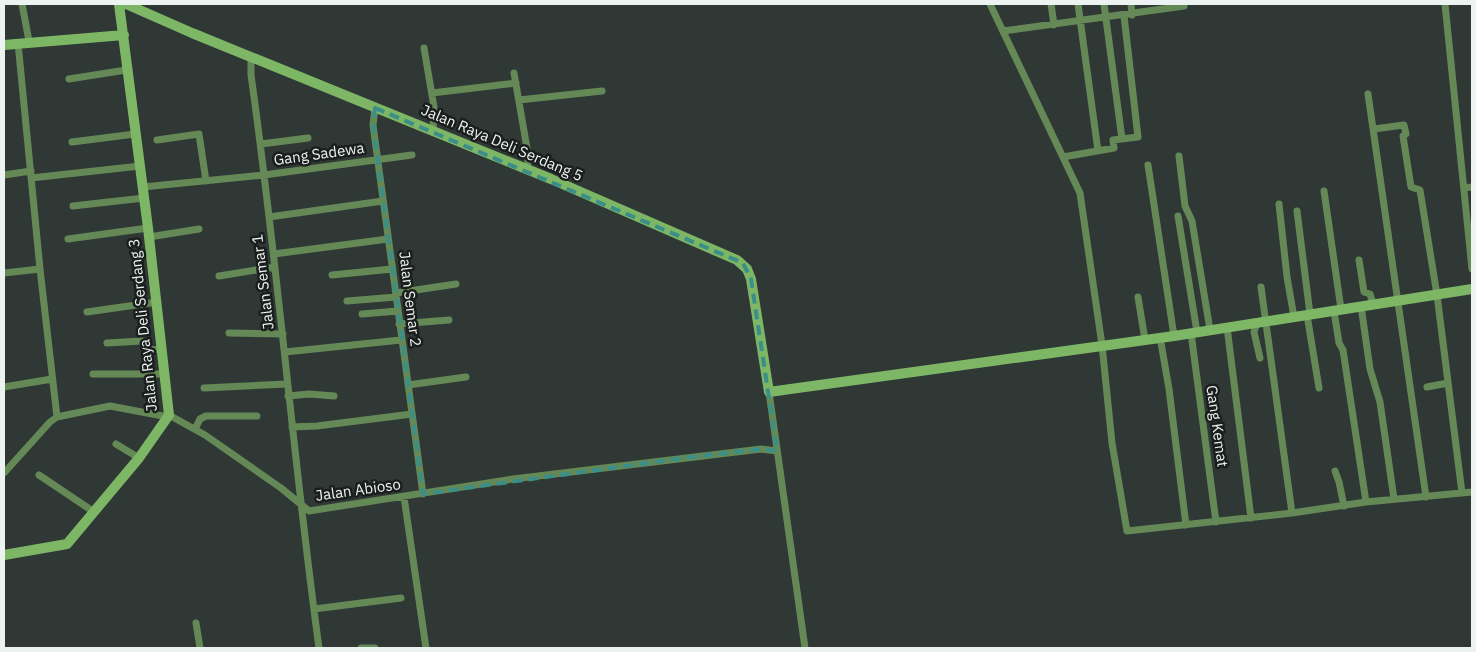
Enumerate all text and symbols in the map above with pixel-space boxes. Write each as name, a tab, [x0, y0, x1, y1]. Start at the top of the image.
street label: Jalan Raya Deli Serdang 5	[419, 100, 586, 185]
street label: Gang Sadewa	[272, 138, 366, 169]
street label: Jalan Semar 1	[247, 233, 278, 331]
street label: Jalan Raya Deli Serdang 3	[124, 238, 161, 412]
street label: Jalan Semar 2	[395, 250, 426, 348]
street label: Gang Kemat	[1202, 384, 1233, 468]
street label: Jalan Abioso	[314, 474, 402, 505]

